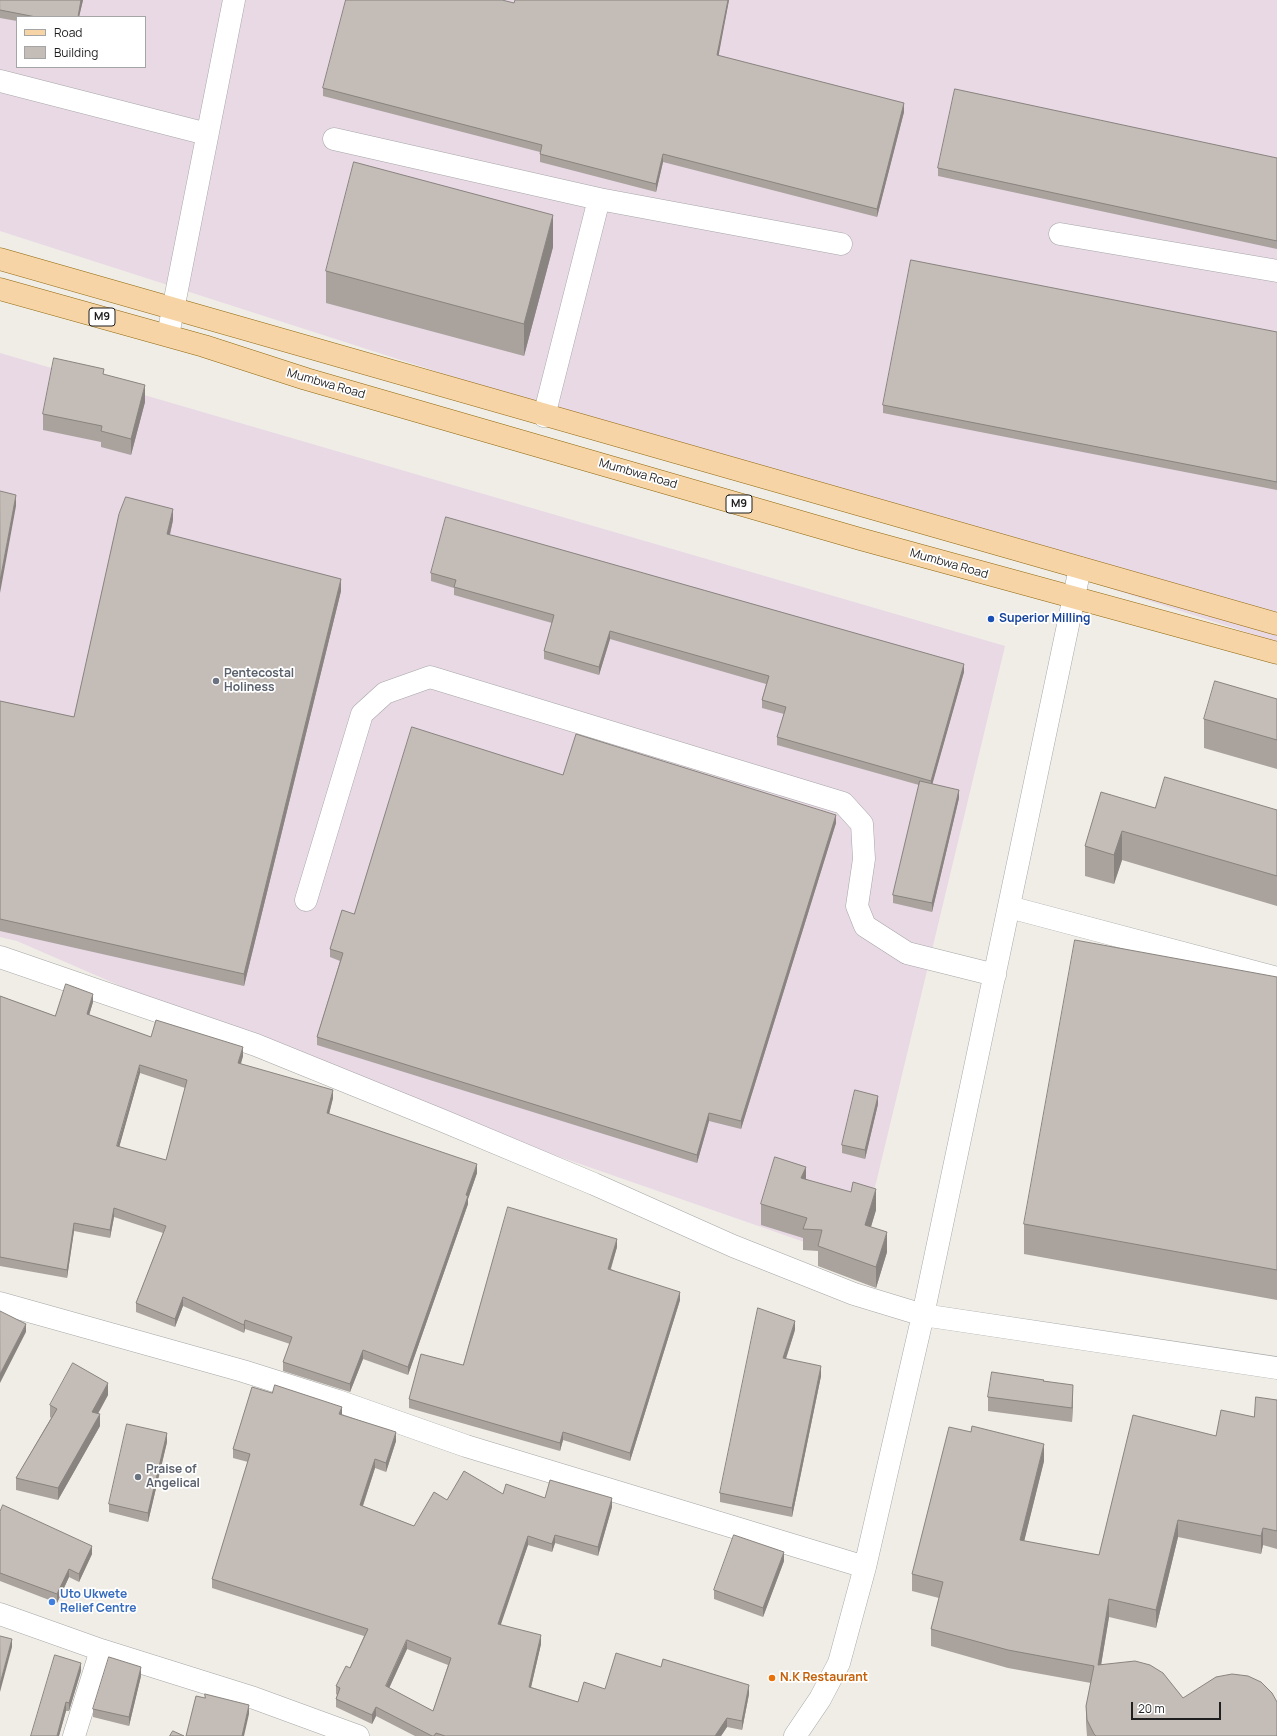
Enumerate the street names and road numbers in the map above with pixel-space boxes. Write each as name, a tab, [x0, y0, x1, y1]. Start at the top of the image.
road number: M9	[89, 308, 115, 326]
street label: Mumbwa Road	[285, 366, 367, 402]
street label: Mumbwa Road	[597, 456, 679, 492]
road number: M9	[726, 495, 752, 513]
street label: Mumbwa Road	[908, 546, 990, 582]

